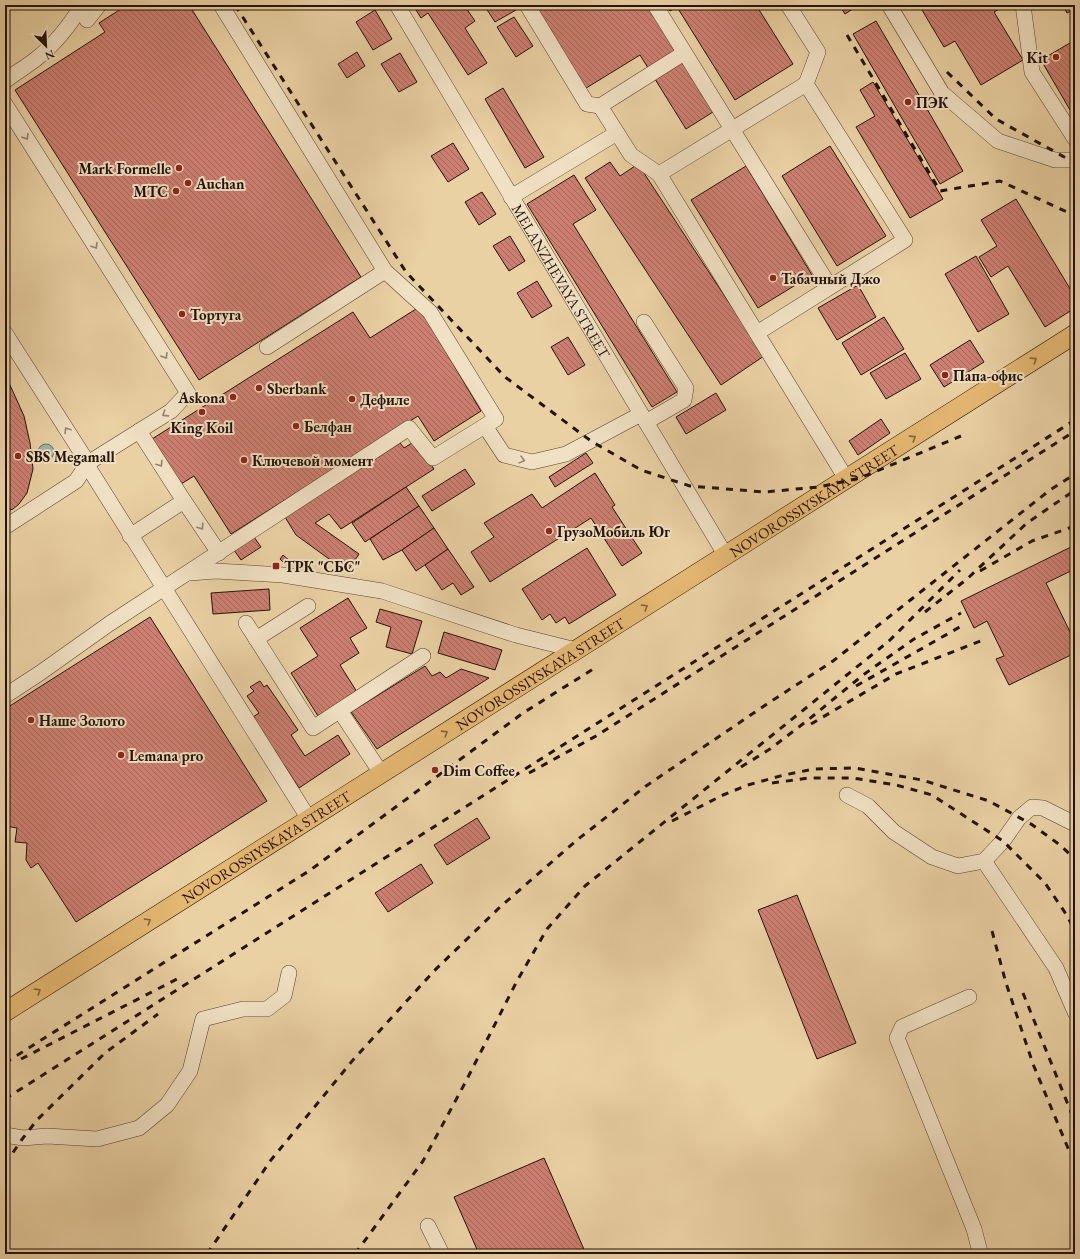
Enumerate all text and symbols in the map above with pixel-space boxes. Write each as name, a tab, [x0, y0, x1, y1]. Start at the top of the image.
north arrow	[26, 26, 66, 66]
text: N	[43, 47, 57, 63]
place label: Kit	[1027, 48, 1048, 67]
marker: Kit	[1051, 52, 1061, 62]
place label: ПЭК	[916, 93, 949, 112]
marker: ПЭК	[903, 97, 913, 107]
one-way arrow	[21, 133, 29, 140]
place label: Mark Formelle	[79, 159, 171, 178]
marker: Mark Formelle	[174, 163, 184, 173]
place label: Auchan	[195, 174, 245, 193]
marker: Auchan	[183, 178, 193, 188]
place label: МТС	[133, 182, 168, 201]
marker: МТС	[171, 186, 181, 196]
street label: MELANZHEVAYA STREET	[508, 200, 615, 362]
one-way arrow	[91, 242, 98, 249]
place label: Табачный Джо	[781, 269, 881, 288]
marker: Табачный Джо	[768, 273, 778, 283]
place label: Тортуга	[190, 305, 242, 324]
marker: Тортуга	[177, 309, 187, 319]
one-way arrow	[160, 352, 167, 359]
one-way arrow	[1030, 357, 1037, 365]
place label: Папа-офис	[953, 366, 1023, 385]
marker: Папа-офис	[940, 370, 950, 380]
place label: Sberbank	[267, 379, 327, 398]
marker: Sberbank	[254, 383, 264, 393]
place label: Askona	[177, 388, 225, 407]
place label: Дефиле	[360, 390, 409, 409]
marker: Askona	[228, 392, 238, 402]
marker: Дефиле	[347, 394, 357, 404]
marker: King Koil	[197, 407, 207, 417]
one-way arrow	[163, 410, 170, 417]
place label: Белфан	[304, 417, 352, 436]
place label: King Koil	[171, 418, 234, 437]
marker: Белфан	[291, 421, 301, 431]
one-way arrow	[64, 427, 72, 434]
one-way arrow	[909, 435, 916, 443]
street label: NOVOROSSIYSKAYA STREET	[726, 439, 902, 561]
place label: SBS Megamall	[26, 447, 115, 466]
marker: SBS Megamall	[13, 451, 23, 461]
place label: Ключевой момент	[252, 451, 373, 470]
marker: Ключевой момент	[239, 455, 249, 465]
one-way arrow	[519, 455, 525, 463]
one-way arrow	[155, 460, 163, 467]
place label: ГрузоМобиль Юг	[557, 522, 670, 541]
one-way arrow	[196, 523, 204, 530]
marker: ГрузоМобиль Юг	[544, 526, 554, 536]
place label: ТРК "СБС"	[284, 557, 361, 576]
marker: ТРК "СБС"	[271, 561, 281, 571]
one-way arrow	[641, 604, 648, 612]
street label: NOVOROSSIYSKAYA STREET	[452, 613, 629, 734]
place label: Наше Золото	[39, 711, 126, 730]
marker: Наше Золото	[26, 715, 36, 725]
one-way arrow	[441, 730, 448, 738]
place label: Lemana pro	[129, 746, 204, 765]
marker: Lemana pro	[116, 750, 126, 760]
place label: Dim Coffee	[443, 761, 515, 780]
marker: Dim Coffee	[430, 765, 440, 775]
street label: NOVOROSSIYSKAYA STREET	[178, 785, 355, 907]
one-way arrow	[144, 918, 151, 926]
one-way arrow	[34, 988, 41, 996]

